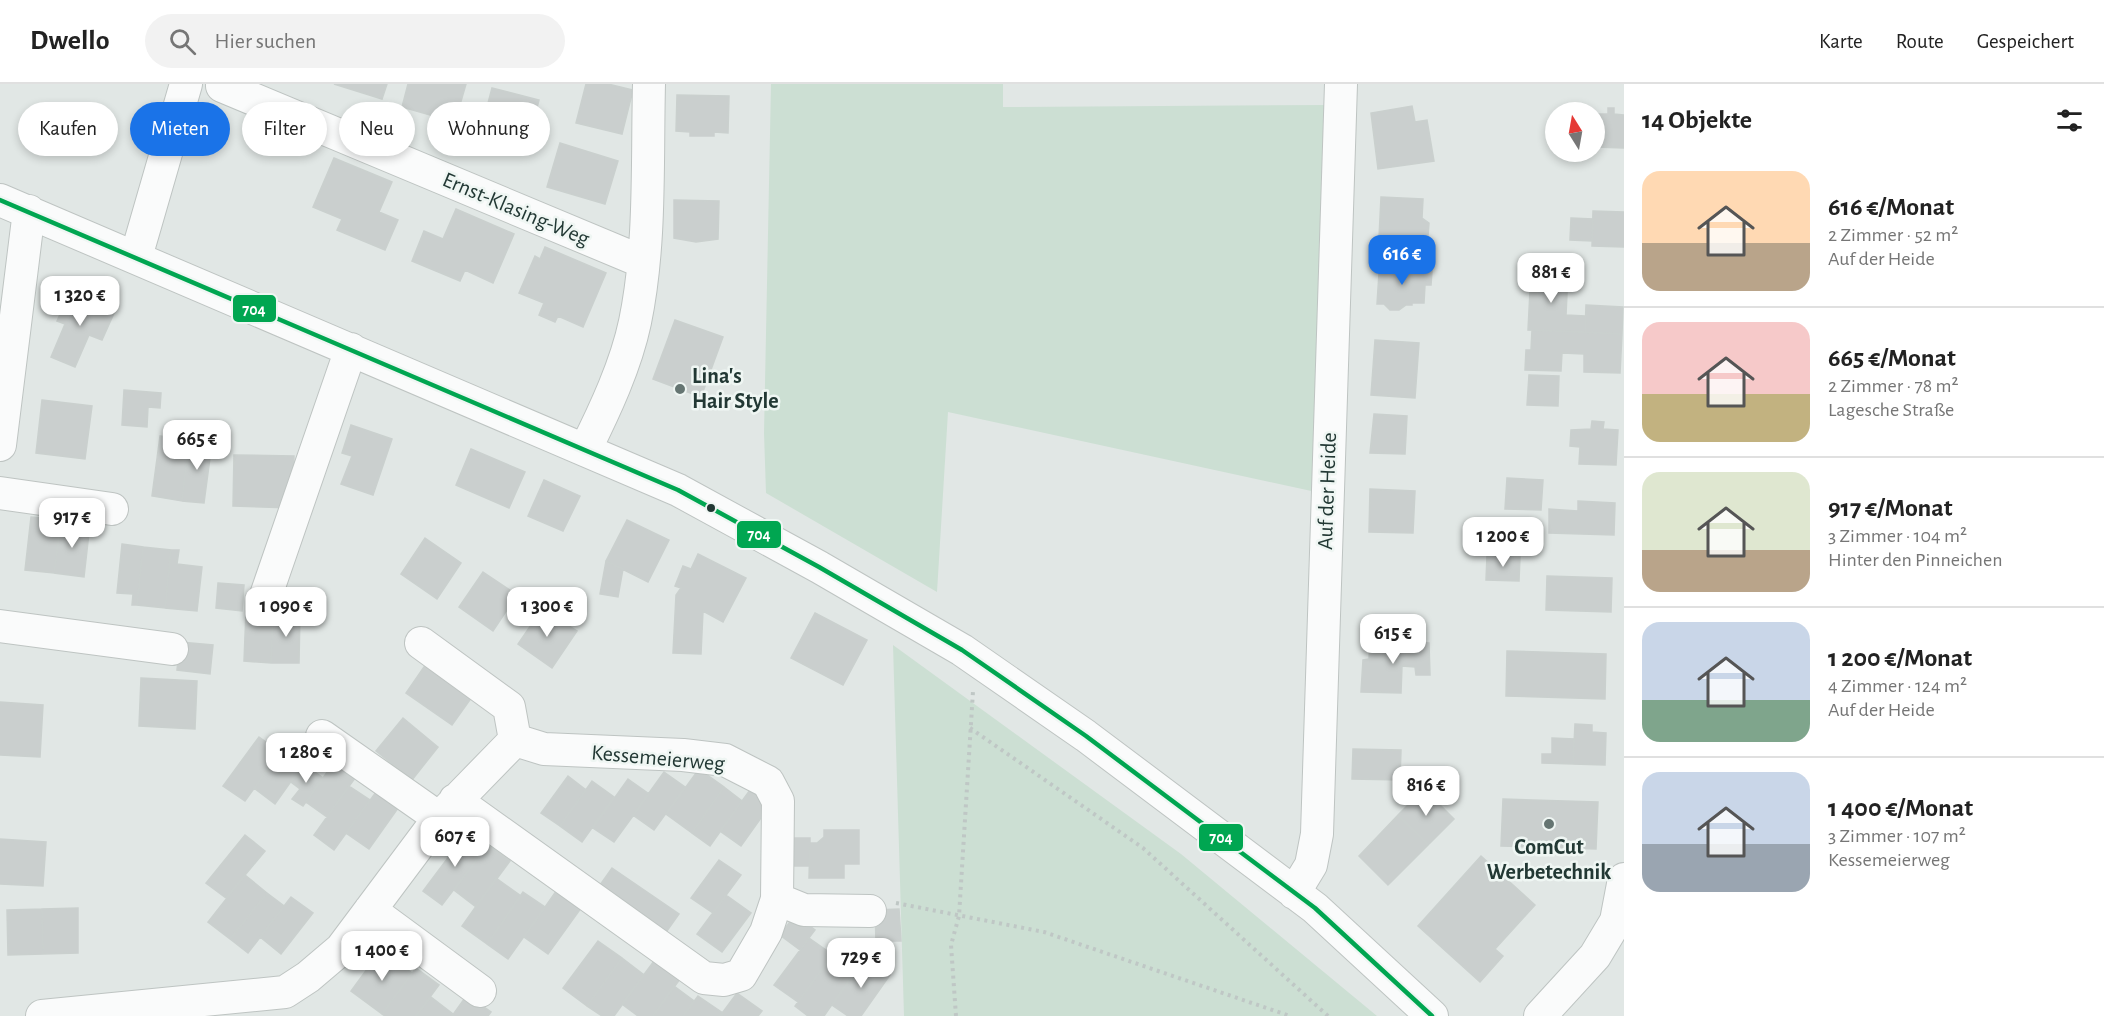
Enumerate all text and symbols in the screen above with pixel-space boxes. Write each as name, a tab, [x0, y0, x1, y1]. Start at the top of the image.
search box	[145, 14, 565, 68]
icon: search	[166, 25, 199, 58]
text: Dwello	[30, 27, 109, 55]
text: Hier suchen	[214, 30, 316, 52]
text: Karte	[1819, 31, 1863, 52]
text: Route	[1896, 31, 1944, 52]
text: Gespeichert	[1977, 31, 2074, 52]
chip: Kaufen	[18, 102, 118, 156]
chip: Mieten	[130, 102, 230, 156]
chip: Filter	[242, 102, 327, 156]
chip: Neu	[339, 102, 415, 156]
chip: Wohnung	[427, 102, 550, 156]
north arrow	[1545, 102, 1605, 162]
map controls	[1545, 102, 1605, 162]
icon: filters	[2053, 104, 2086, 137]
text: 14 Objekte	[1642, 107, 1752, 133]
street label: Ernst-Klasing-Weg	[439, 168, 593, 250]
text: 616 €/Monat	[1828, 194, 1954, 220]
icon: home	[1690, 195, 1762, 267]
text: 2 Zimmer · 52 m²	[1828, 225, 1958, 245]
pin: 616 €	[1360, 235, 1444, 286]
text: 616 €	[1383, 244, 1421, 264]
text: Auf der Heide	[1828, 249, 1935, 269]
pin: 881 €	[1509, 253, 1593, 304]
text: 881 €	[1531, 262, 1571, 282]
pin: 1 320 €	[25, 276, 135, 327]
text: 1 320 €	[54, 285, 106, 305]
line badge: 704	[232, 294, 277, 323]
text: 704	[242, 302, 266, 318]
text: 665 €/Monat	[1828, 345, 1956, 371]
icon: home	[1690, 346, 1762, 418]
place label: Lina's Hair Style	[692, 365, 779, 413]
text: 2 Zimmer · 78 m²	[1828, 376, 1959, 396]
marker: Lina's Hair Style	[673, 382, 687, 396]
text: Lagesche Straße	[1828, 400, 1954, 420]
pin: 665 €	[155, 420, 239, 471]
text: 665 €	[177, 429, 217, 449]
street label: Auf der Heide	[1314, 432, 1340, 550]
text: 917 €/Monat	[1828, 495, 1953, 521]
icon: home	[1690, 496, 1762, 568]
pin: 917 €	[30, 498, 114, 549]
unlabelled marker	[705, 502, 717, 514]
text: 917 €	[53, 507, 91, 527]
pin: 1 200 €	[1448, 517, 1558, 568]
line badge: 704	[736, 520, 782, 549]
text: 1 200 €	[1477, 526, 1529, 546]
text: 3 Zimmer · 104 m²	[1828, 526, 1967, 546]
text: 704	[747, 527, 771, 543]
text: Hinter den Pinneichen	[1828, 550, 2003, 570]
pin: 1 090 €	[231, 587, 341, 638]
pin: 1 300 €	[492, 587, 602, 638]
text: 1 090 €	[259, 596, 313, 616]
text: 1 300 €	[521, 596, 573, 616]
pin: 615 €	[1351, 614, 1435, 665]
text: 615 €	[1374, 623, 1412, 643]
text: 1 200 €/Monat	[1828, 645, 1972, 671]
icon: home	[1690, 646, 1762, 718]
text: 4 Zimmer · 124 m²	[1828, 676, 1967, 696]
text: Auf der Heide	[1828, 700, 1935, 720]
pin: 1 280 €	[251, 733, 361, 784]
street label: Kessemeierweg	[590, 741, 726, 775]
text: 1 280 €	[280, 742, 332, 762]
pin: 816 €	[1384, 766, 1468, 817]
text: 816 €	[1406, 775, 1446, 795]
text: 1 400 €/Monat	[1828, 795, 1973, 821]
icon: home	[1690, 796, 1762, 868]
pin: 607 €	[413, 817, 497, 868]
marker: ComCut Werbetechnik	[1542, 817, 1556, 831]
line badge: 704	[1198, 823, 1244, 852]
text: 607 €	[434, 826, 476, 846]
text: 3 Zimmer · 107 m²	[1828, 826, 1966, 846]
text: 704	[1209, 830, 1233, 846]
place label: ComCut Werbetechnik	[1487, 836, 1611, 883]
text: Kessemeierweg	[1828, 850, 1950, 870]
pin: 1 400 €	[327, 931, 437, 982]
pin: 729 €	[819, 938, 903, 989]
text: 1 400 €	[355, 940, 409, 960]
text: 729 €	[841, 947, 881, 967]

